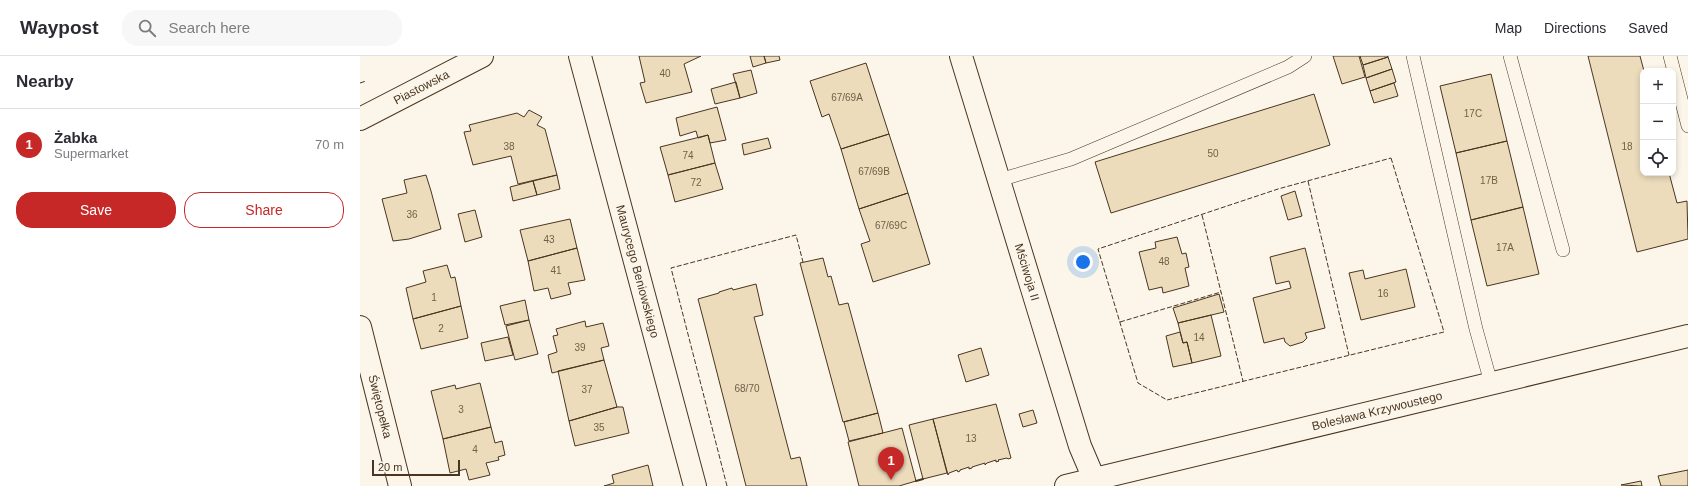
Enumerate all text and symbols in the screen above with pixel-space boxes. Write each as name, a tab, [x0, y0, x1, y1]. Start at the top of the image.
search box	[122, 10, 402, 46]
text: Waypost	[20, 17, 98, 38]
icon: search	[136, 17, 158, 39]
text: Search here	[168, 19, 250, 36]
text: Map	[1495, 20, 1522, 36]
text: Directions	[1544, 20, 1606, 36]
text: Saved	[1628, 20, 1668, 36]
street label: Piastowska	[391, 67, 452, 108]
house number: 40	[659, 68, 671, 79]
map controls	[1640, 68, 1676, 176]
button: +	[1640, 68, 1676, 104]
text: Nearby	[16, 72, 74, 91]
house number: 67/69A	[831, 92, 863, 103]
button: −	[1640, 104, 1676, 140]
house number: 17C	[1464, 108, 1482, 119]
text: Żabka	[54, 129, 97, 146]
text: 1	[25, 137, 33, 152]
text: 70 m	[315, 137, 344, 152]
button: locate	[1640, 140, 1676, 176]
house number: 38	[503, 141, 515, 152]
house number: 18	[1621, 141, 1633, 152]
text: Supermarket	[54, 146, 128, 161]
house number: 50	[1207, 148, 1219, 159]
house number: 74	[682, 150, 694, 161]
house number: 67/69B	[858, 166, 890, 177]
house number: 17B	[1480, 175, 1498, 186]
house number: 72	[690, 177, 702, 188]
button: Save	[16, 192, 176, 228]
button: Share	[184, 192, 344, 228]
street label: Maurycego Beniowskiego	[613, 203, 662, 340]
house number: 36	[406, 209, 418, 220]
house number: 67/69C	[875, 220, 907, 231]
house number: 43	[543, 234, 555, 245]
street label: Mściwoja II	[1012, 242, 1042, 303]
house number: 17A	[1496, 242, 1514, 253]
your location	[1073, 252, 1093, 272]
house number: 48	[1158, 256, 1170, 267]
house number: 41	[550, 265, 562, 276]
house number: 16	[1377, 288, 1389, 299]
house number: 1	[431, 292, 437, 303]
house number: 2	[438, 323, 444, 334]
house number: 14	[1193, 332, 1205, 343]
house number: 39	[574, 342, 586, 353]
street label: Świętopełka	[365, 373, 395, 440]
house number: 68/70	[734, 383, 760, 394]
house number: 37	[581, 384, 593, 395]
street label: Bolesława Krzywoustego	[1311, 388, 1444, 433]
house number: 3	[458, 404, 464, 415]
house number: 35	[593, 422, 605, 433]
house number: 13	[965, 433, 977, 444]
house number: 4	[472, 444, 478, 455]
pin: 1	[878, 447, 904, 480]
scale bar	[372, 458, 460, 477]
text: 20 m	[378, 461, 402, 473]

